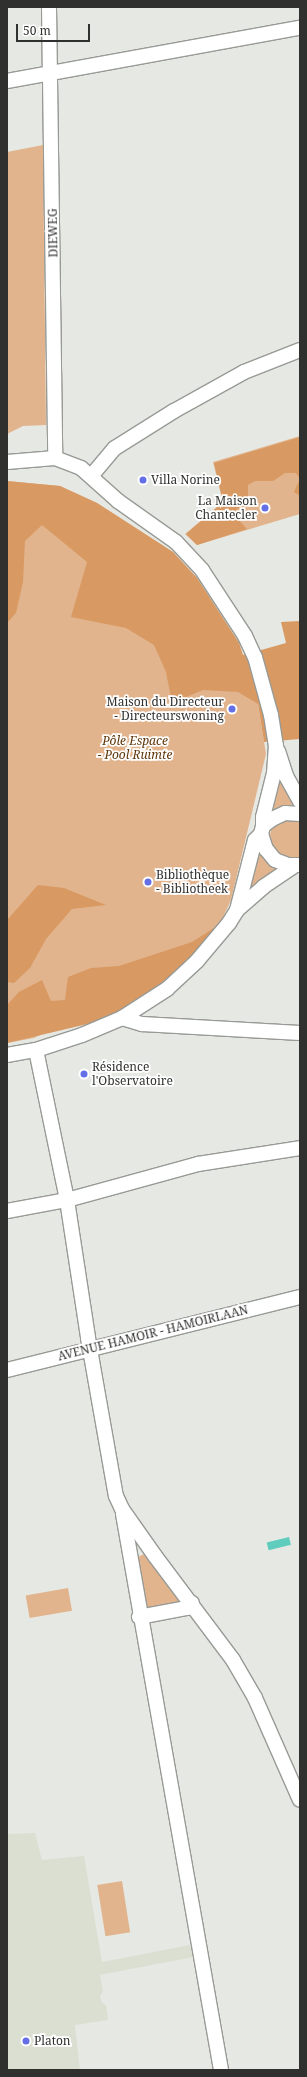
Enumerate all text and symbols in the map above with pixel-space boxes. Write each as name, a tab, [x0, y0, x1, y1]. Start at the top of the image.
scale bar	[18, 16, 92, 42]
text: 50 m	[23, 22, 51, 39]
street label: DIEWEG	[45, 208, 61, 258]
place label: Villa Norine	[151, 473, 220, 487]
marker: Villa Norine	[138, 475, 148, 485]
place label: La Maison Chantecler	[195, 494, 257, 522]
marker: La Maison Chantecler	[260, 503, 270, 513]
place label: Maison du Directeur - Directeurswoning	[106, 695, 224, 723]
marker: Maison du Directeur - Directeurswoning	[227, 704, 237, 714]
park label: Pôle Espace - Pool Ruimte	[98, 734, 172, 762]
place label: Bibliothèque - Bibliotheek	[156, 868, 229, 896]
marker: Bibliothèque - Bibliotheek	[143, 877, 153, 887]
place label: Résidence l'Observatoire	[92, 1060, 173, 1088]
marker: Résidence l'Observatoire	[79, 1069, 89, 1079]
street label: AVENUE HAMOIR - HAMOIRLAAN	[56, 1302, 250, 1364]
place label: Platon	[34, 2034, 71, 2048]
marker: Platon	[21, 2036, 31, 2046]

